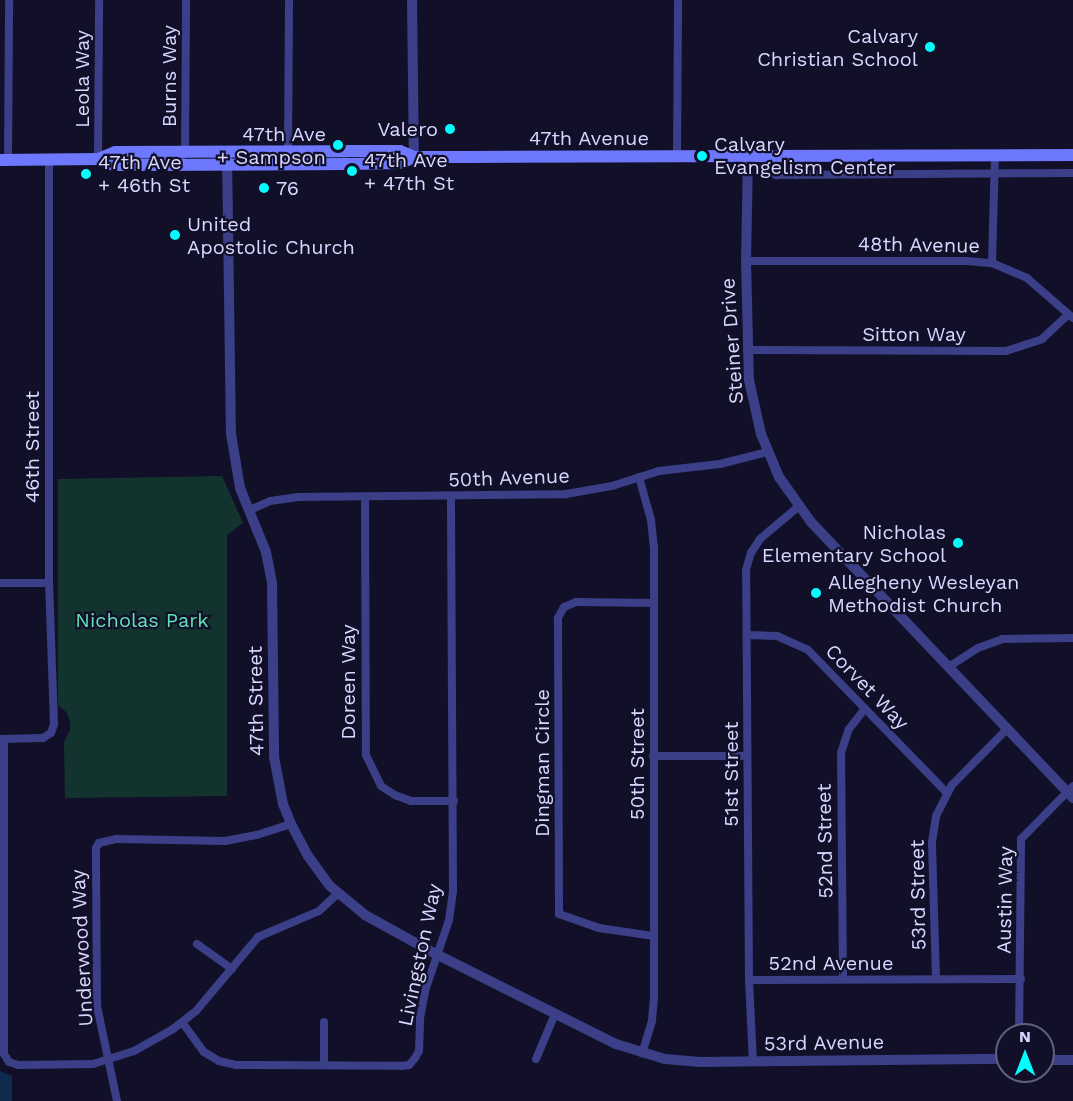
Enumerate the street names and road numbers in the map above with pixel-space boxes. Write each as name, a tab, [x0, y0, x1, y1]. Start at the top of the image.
street label: Burns Way	[157, 25, 181, 127]
street label: Leola Way	[70, 30, 94, 128]
street label: 47th Avenue	[529, 126, 649, 150]
street label: 48th Avenue	[857, 232, 981, 258]
street label: Steiner Drive	[716, 277, 748, 405]
street label: Sitton Way	[862, 322, 966, 346]
street label: 46th Street	[20, 391, 44, 503]
street label: 50th Avenue	[447, 464, 571, 492]
street label: Doreen Way	[336, 624, 360, 740]
street label: Corvet Way	[820, 639, 914, 735]
street label: 47th Street	[243, 646, 269, 756]
street label: Dingman Circle	[530, 689, 554, 837]
street label: 50th Street	[625, 708, 649, 820]
street label: 51st Street	[719, 721, 743, 827]
street label: 52nd Street	[812, 783, 838, 899]
street label: 53rd Street	[905, 839, 931, 951]
street label: Austin Way	[992, 846, 1018, 954]
street label: Underwood Way	[66, 869, 98, 1027]
street label: Livingston Way	[393, 881, 447, 1029]
street label: 52nd Avenue	[768, 951, 894, 975]
street label: 53rd Avenue	[763, 1030, 885, 1056]

